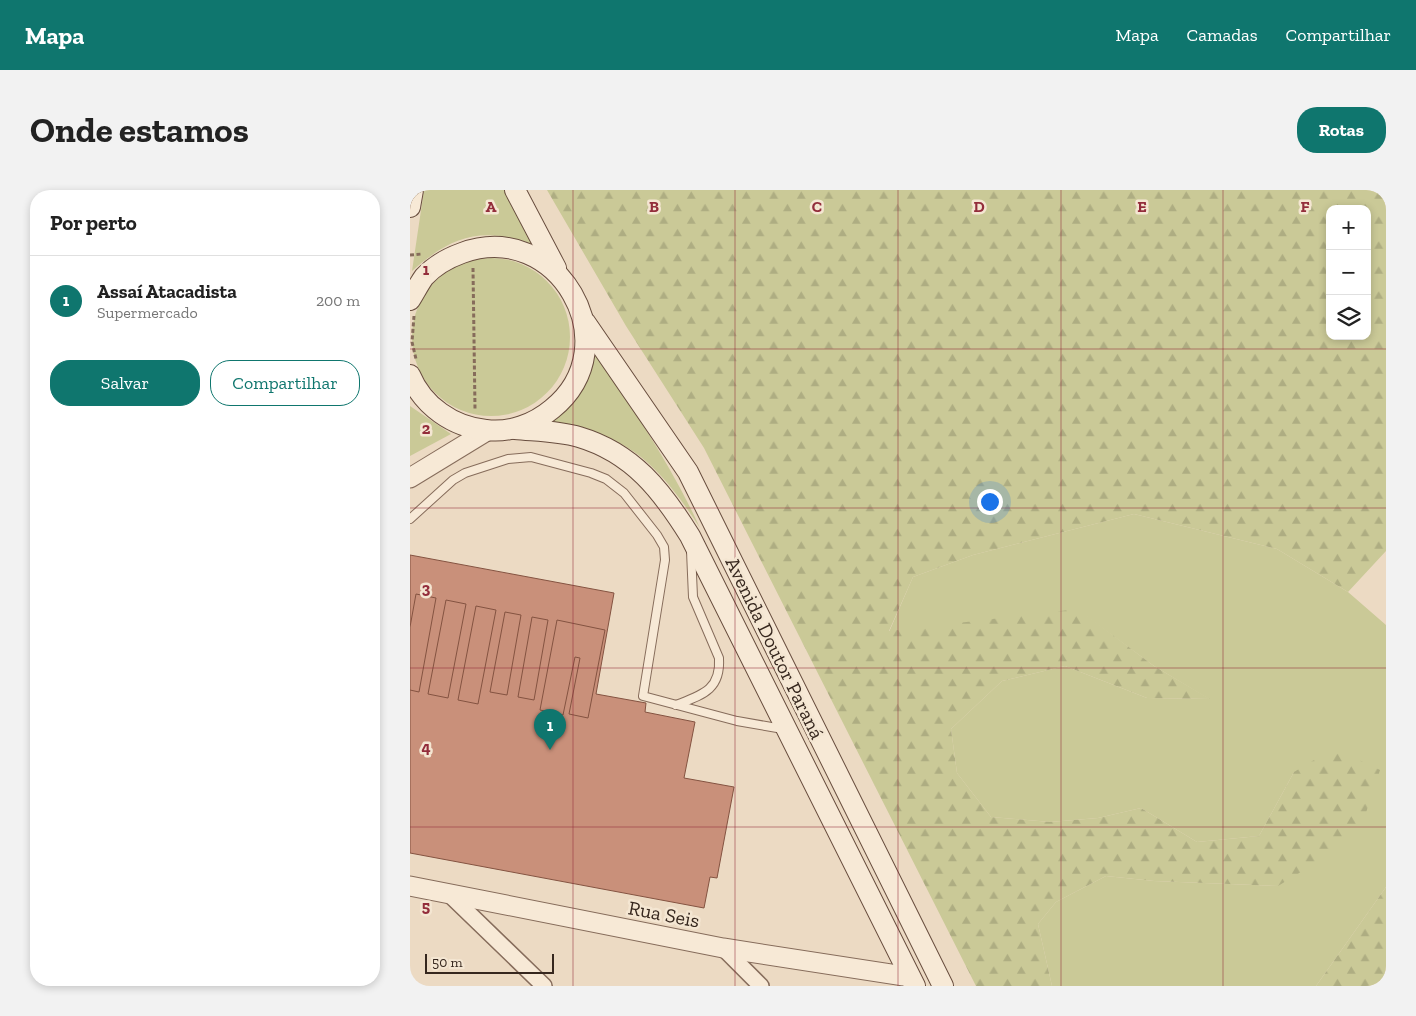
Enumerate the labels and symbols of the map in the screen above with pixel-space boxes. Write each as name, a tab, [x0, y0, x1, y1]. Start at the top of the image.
text: A	[486, 197, 497, 216]
text: B	[649, 197, 659, 216]
text: C	[812, 197, 822, 216]
text: D	[973, 197, 985, 216]
text: E	[1137, 197, 1147, 216]
text: F	[1300, 197, 1310, 216]
text: 1	[423, 260, 430, 279]
text: 2	[422, 419, 431, 438]
your location	[977, 489, 1003, 515]
street label: Avenida Doutor Paraná	[720, 553, 830, 743]
text: 3	[422, 579, 431, 598]
pin: 1	[534, 709, 566, 750]
text: 4	[421, 738, 431, 757]
street label: Rua Seis	[626, 895, 702, 933]
text: 5	[422, 897, 430, 916]
scale bar	[425, 951, 554, 974]

